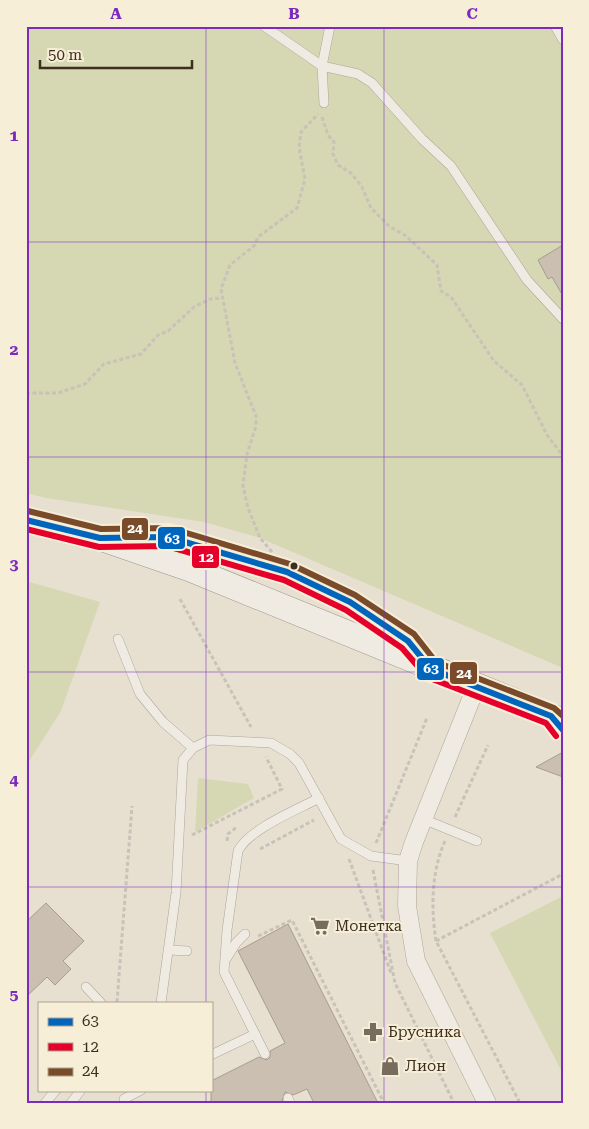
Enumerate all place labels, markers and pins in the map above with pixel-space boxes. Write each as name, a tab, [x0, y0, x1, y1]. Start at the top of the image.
unlabelled marker	[289, 561, 299, 571]
supermarket icon: Монетка	[309, 915, 331, 937]
place label: Монетка	[335, 917, 402, 935]
pharmacy icon: Брусника	[362, 1021, 384, 1043]
place label: Брусника	[388, 1023, 461, 1041]
shop icon: Лион	[379, 1055, 401, 1077]
place label: Лион	[405, 1057, 446, 1075]

